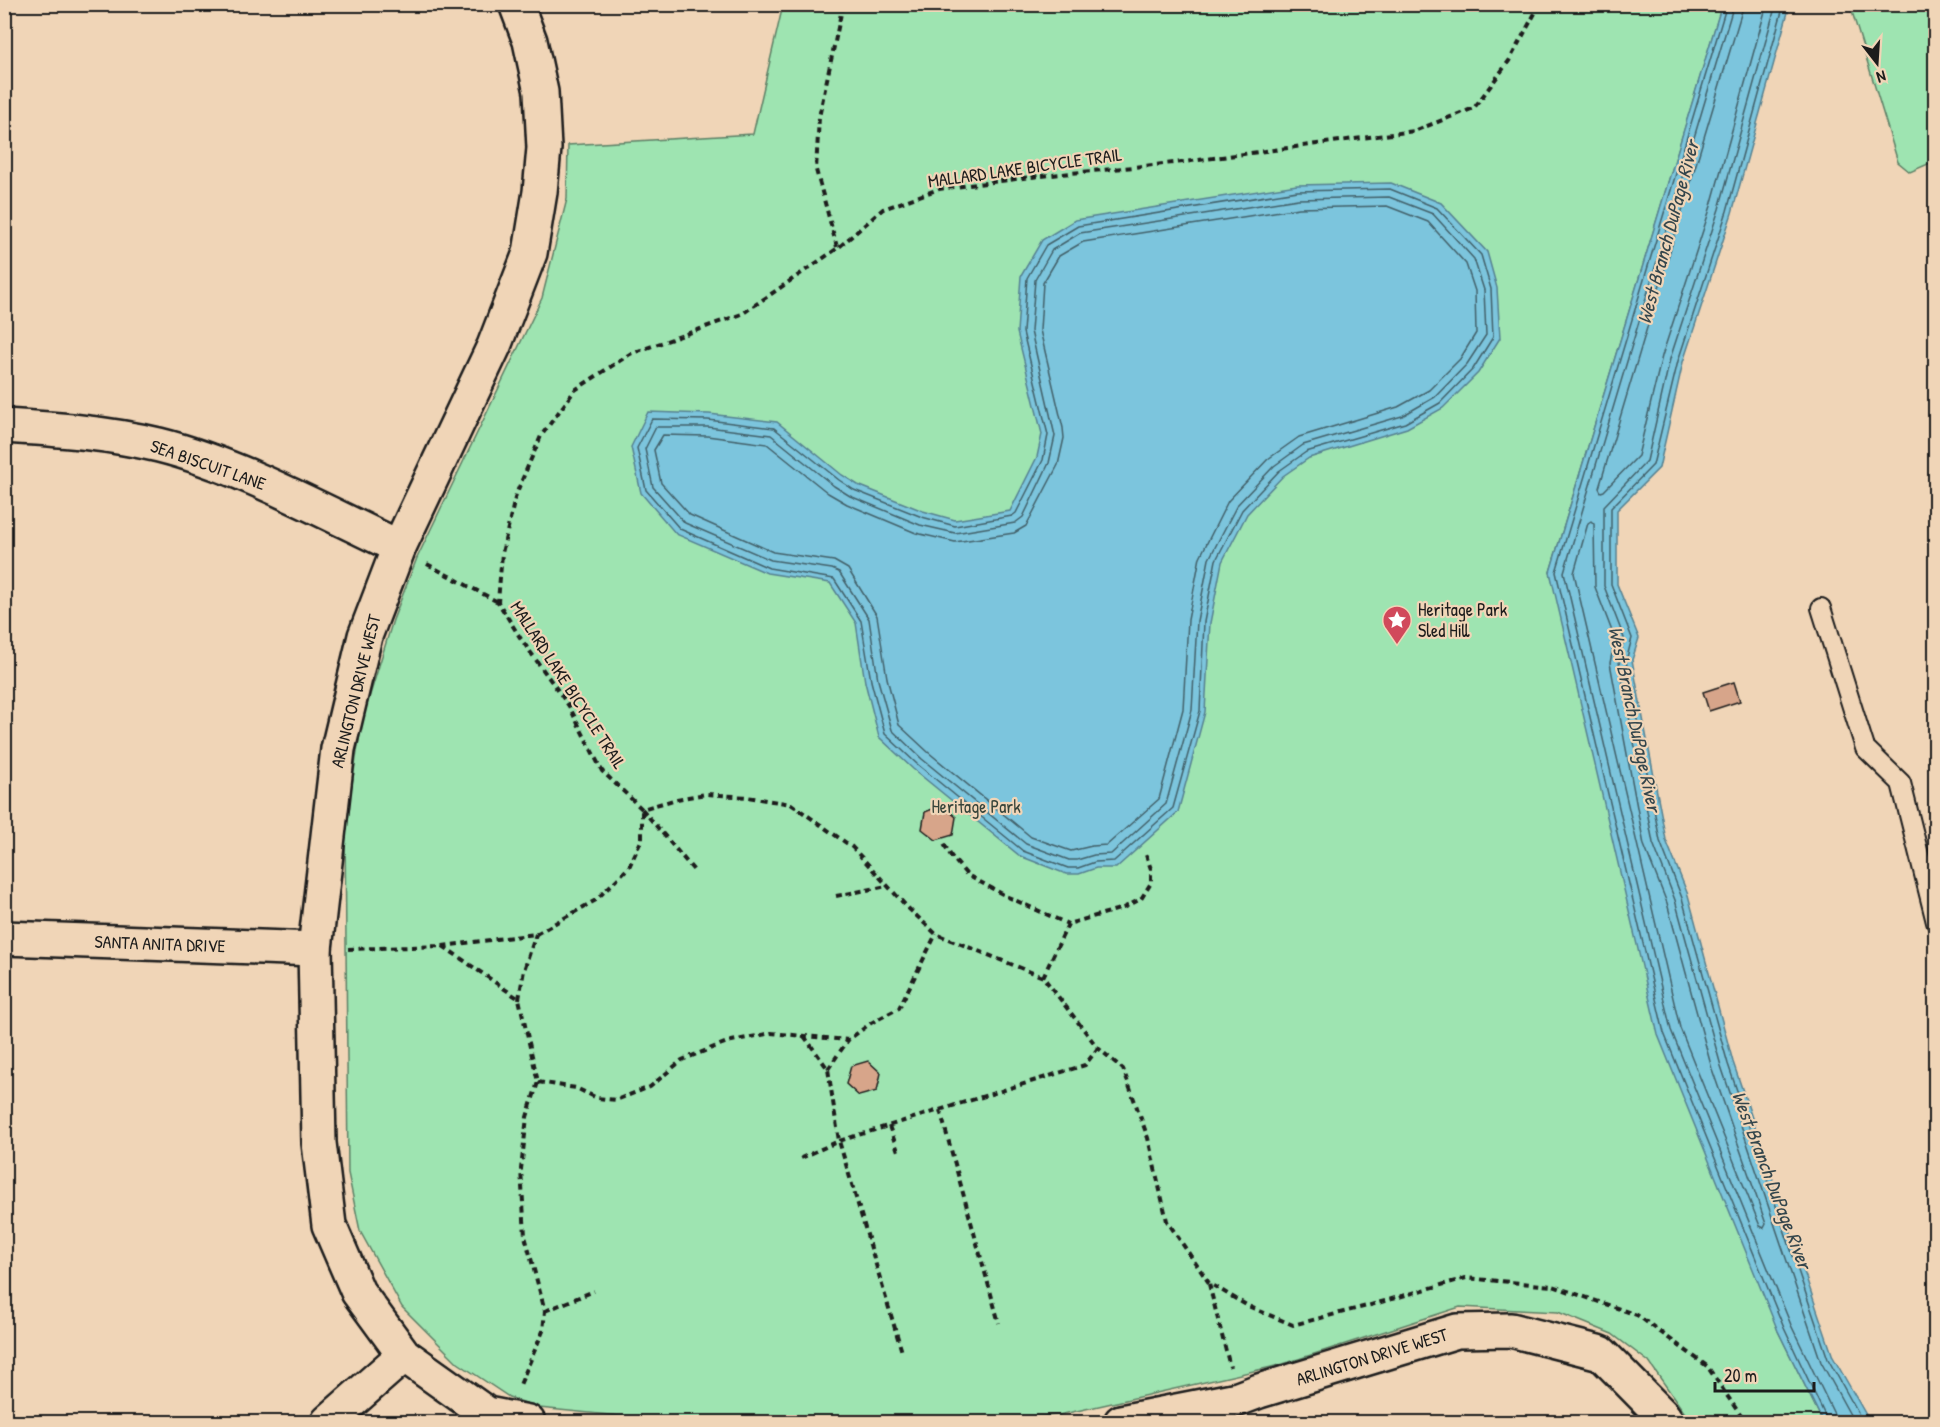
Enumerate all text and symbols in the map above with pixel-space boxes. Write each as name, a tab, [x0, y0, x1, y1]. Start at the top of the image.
north arrow	[1847, 33, 1907, 93]
text: N	[1874, 66, 1889, 89]
water label: West Branch DuPage River	[1630, 135, 1707, 327]
street label: MALLARD LAKE BICYCLE TRAIL	[926, 141, 1124, 193]
street label: SEA BISCUIT LANE	[147, 433, 269, 496]
street label: MALLARD LAKE BICYCLE TRAIL	[505, 596, 632, 774]
place label: Heritage Park Sled Hill	[1418, 597, 1508, 643]
place icon: Heritage Park Sled Hill	[1381, 604, 1413, 646]
street label: ARLINGTON DRIVE WEST	[324, 611, 387, 770]
water label: West Branch DuPage River	[1602, 624, 1669, 816]
park label: Heritage Park	[931, 794, 1021, 819]
street label: SANTA ANITA DRIVE	[94, 929, 226, 958]
water label: West Branch DuPage River	[1725, 1087, 1820, 1275]
street label: ARLINGTON DRIVE WEST	[1293, 1321, 1451, 1391]
scale bar	[1715, 1355, 1814, 1393]
text: 20 m	[1724, 1363, 1757, 1388]

